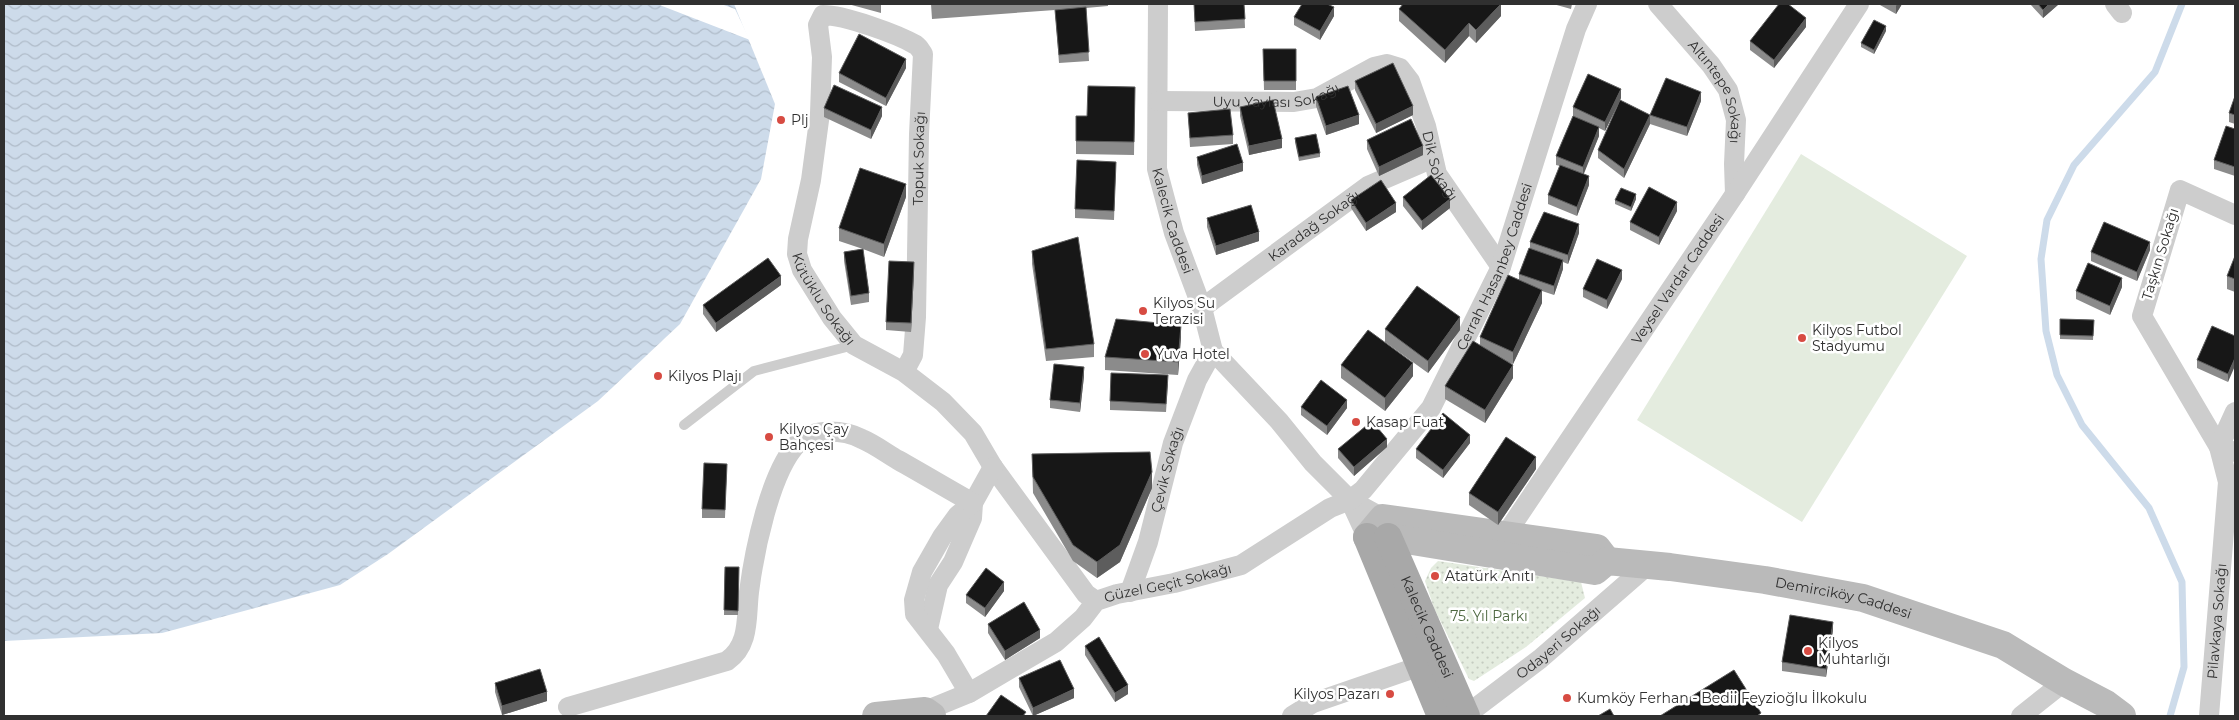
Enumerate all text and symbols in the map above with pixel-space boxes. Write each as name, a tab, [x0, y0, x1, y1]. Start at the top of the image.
street label: Altıntepe Sokağı	[1684, 36, 1745, 144]
street label: Uyu Yaylası Sokağı	[1212, 79, 1343, 111]
place label: Plj	[791, 111, 809, 129]
street label: Topuk Sokağı	[909, 111, 929, 206]
marker: Plj	[775, 114, 787, 126]
street label: Dik Sokağı	[1418, 129, 1462, 204]
street label: Kalecik Caddesi	[1148, 166, 1197, 276]
street label: Cerrah Hasanbey Caddesi	[1452, 181, 1536, 353]
street label: Karadağ Sokağı	[1264, 186, 1364, 265]
street label: Taşkın Sokağı	[2137, 206, 2183, 302]
street label: Veysel Vardar Caddesi	[1627, 210, 1728, 348]
street label: Kütüklu Sokağı	[788, 250, 859, 349]
place label: Kilyos Su Terazisi	[1153, 294, 1215, 328]
marker: Kilyos Su Terazisi	[1137, 305, 1149, 317]
place label: Kilyos Futbol Stadyumu	[1812, 321, 1902, 355]
marker: Kilyos Futbol Stadyumu	[1796, 332, 1808, 344]
place label: Yuva Hotel	[1155, 345, 1230, 363]
marker: Yuva Hotel	[1139, 348, 1151, 360]
place label: Kilyos Plajı	[668, 367, 742, 385]
marker: Kilyos Plajı	[652, 370, 664, 382]
place label: Kasap Fuat	[1366, 413, 1445, 431]
marker: Kasap Fuat	[1350, 416, 1362, 428]
place label: Kilyos Çay Bahçesi	[779, 420, 849, 454]
street label: Çevik Sokağı	[1147, 424, 1187, 515]
marker: Kilyos Çay Bahçesi	[763, 431, 775, 443]
street label: Güzel Geçit Sokağı	[1102, 559, 1233, 607]
street label: Pilavkaya Sokağı	[2203, 563, 2230, 680]
place label: Atatürk Anıtı	[1445, 567, 1534, 585]
marker: Atatürk Anıtı	[1429, 570, 1441, 582]
street label: Kalecik Caddesi	[1397, 573, 1457, 681]
street label: Demirciköy Caddesi	[1774, 573, 1914, 623]
street label: Odayeri Sokağı	[1512, 601, 1604, 683]
park label: 75. Yıl Parkı	[1450, 607, 1528, 625]
place label: Kilyos Muhtarlığı	[1818, 634, 1890, 668]
marker: Kilyos Muhtarlığı	[1802, 645, 1814, 657]
place label: Kilyos Pazarı	[1293, 685, 1380, 703]
marker: Kilyos Pazarı	[1384, 688, 1396, 700]
place label: Kumköy Ferhan - Bedii Feyzioğlu İlkokulu	[1577, 689, 1867, 707]
marker: Kumköy Ferhan - Bedii Feyzioğlu İlkokulu	[1561, 692, 1573, 704]

